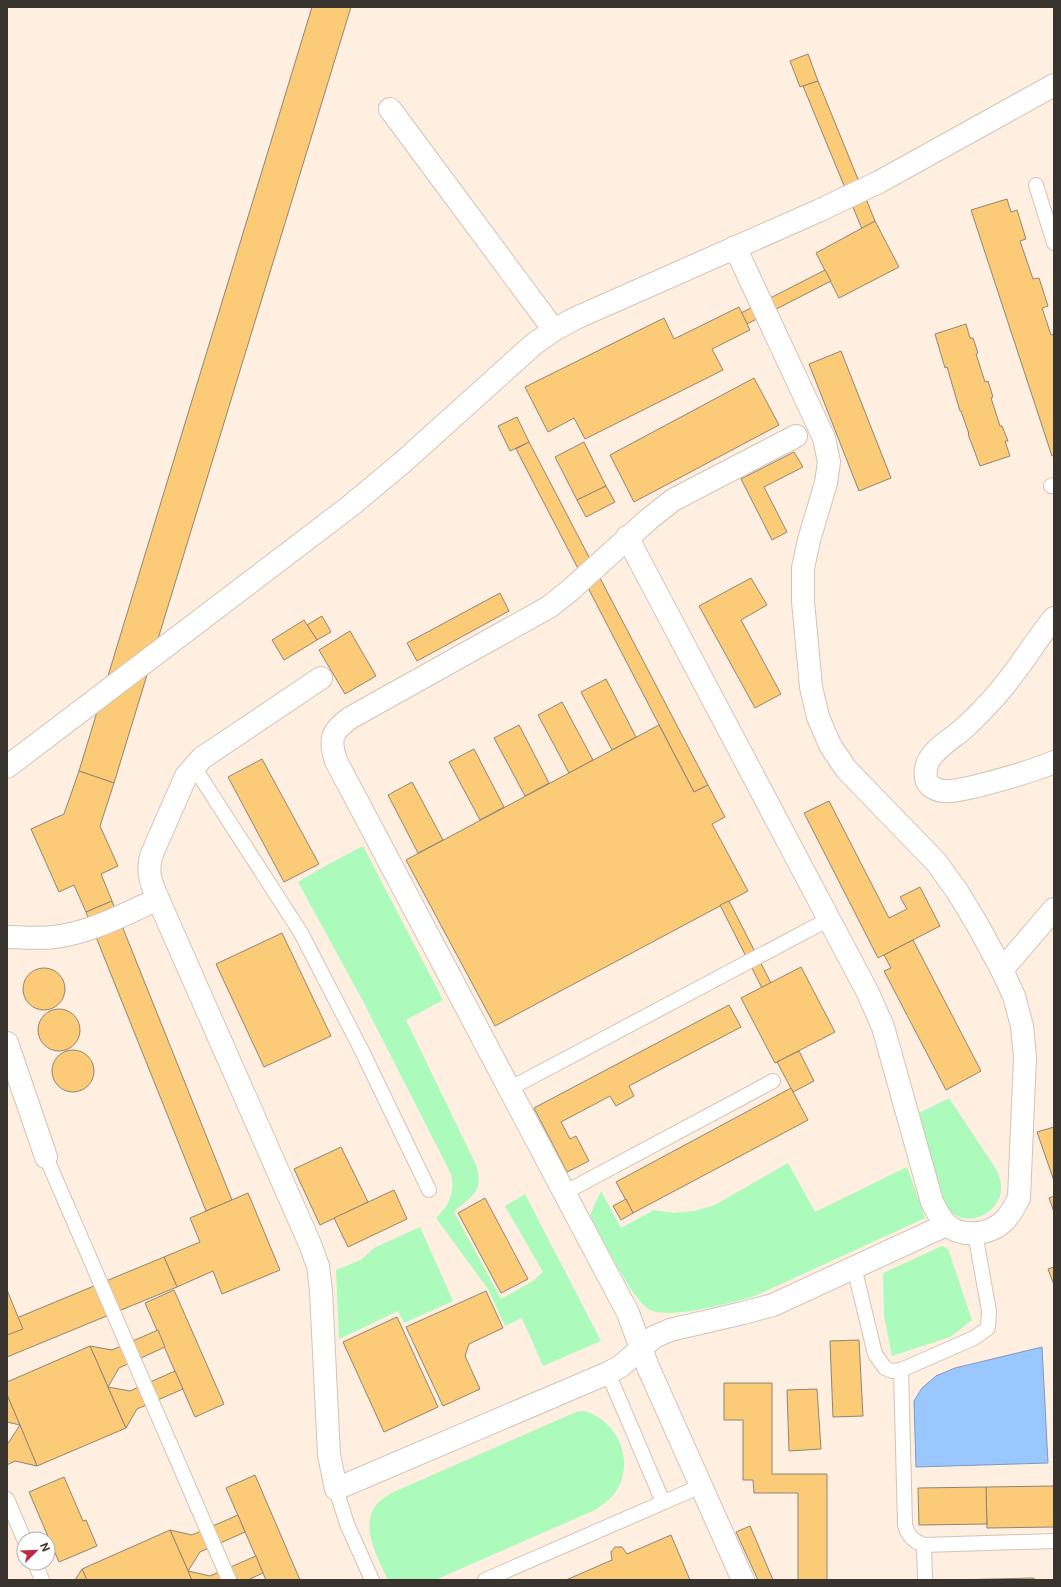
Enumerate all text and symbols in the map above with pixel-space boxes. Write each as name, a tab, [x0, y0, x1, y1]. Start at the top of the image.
north arrow	[16, 1531, 56, 1571]
text: N	[38, 1541, 52, 1553]

